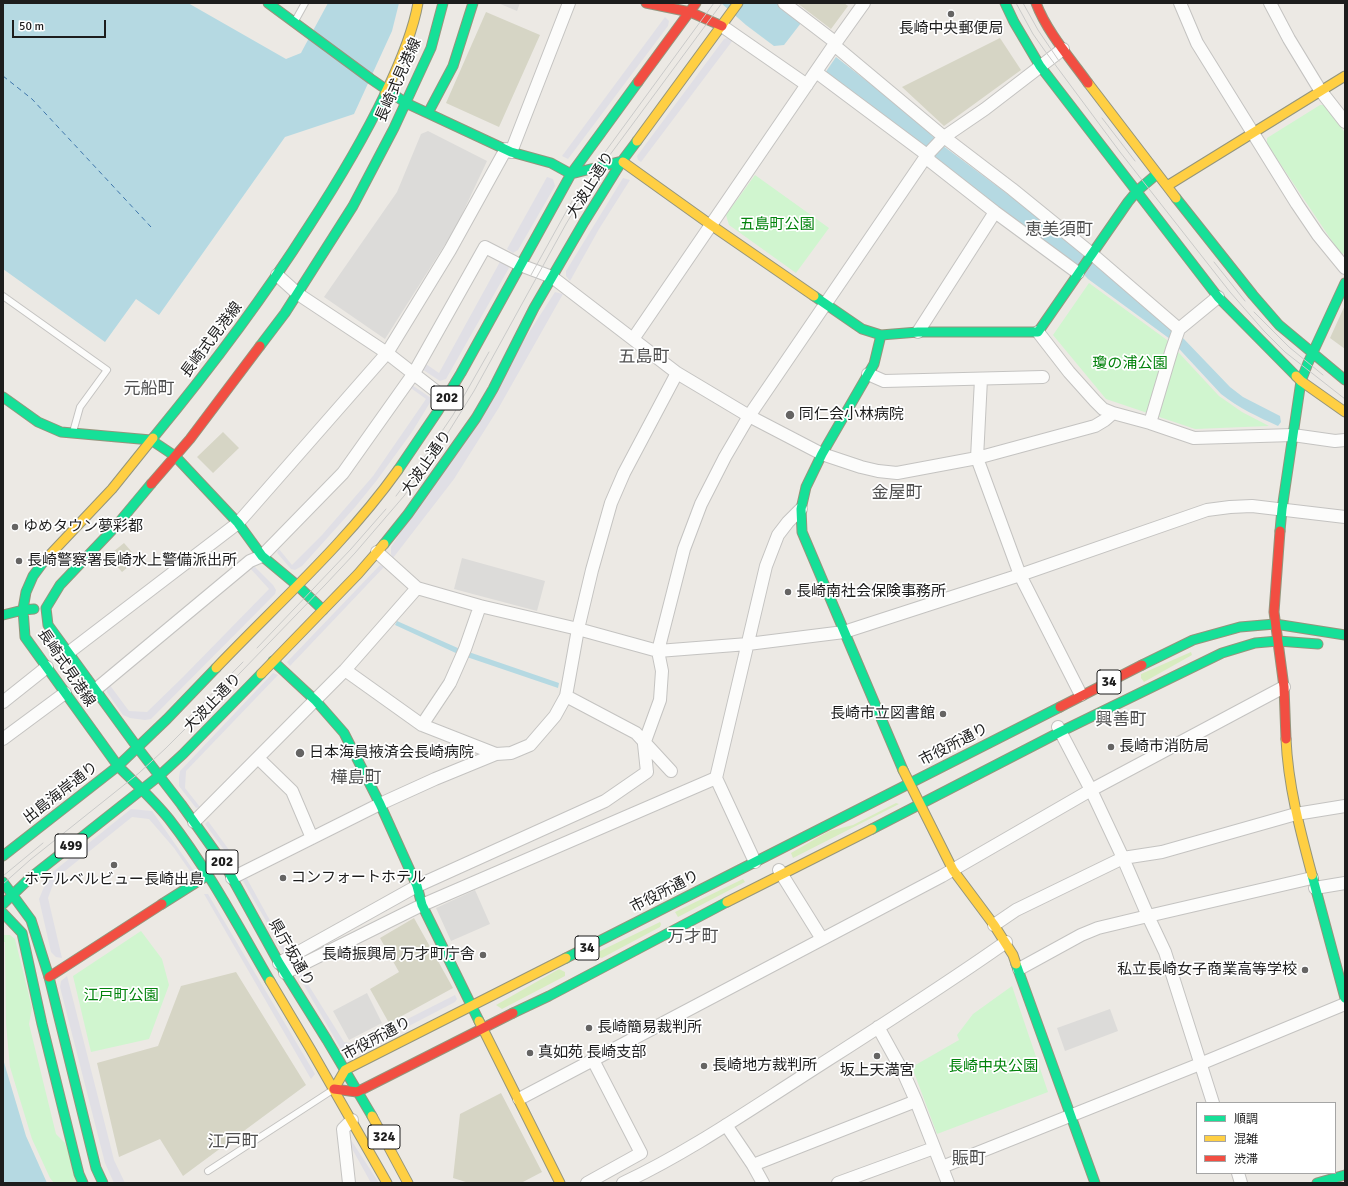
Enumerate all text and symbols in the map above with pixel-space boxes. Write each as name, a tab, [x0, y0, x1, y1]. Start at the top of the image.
marker: 長崎中央郵便局	[946, 9, 956, 19]
scale bar	[14, 12, 108, 38]
text: 50 m	[19, 19, 44, 34]
place label: 長崎中央郵便局	[899, 20, 1003, 38]
street label: 長崎式見港線	[372, 35, 426, 125]
street label: 大波止通り	[563, 148, 619, 222]
park label: 五島町公園	[740, 216, 814, 234]
district label: 恵美須町	[1025, 221, 1093, 241]
street label: 長崎式見港線	[178, 299, 246, 381]
district label: 五島町	[619, 348, 669, 368]
park label: 瓊の浦公園	[1093, 355, 1167, 373]
district label: 元船町	[124, 380, 174, 400]
road number: 202	[431, 386, 463, 410]
place label: 同仁会小林病院	[799, 406, 904, 424]
marker: 同仁会小林病院	[784, 409, 796, 421]
street label: 大波止通り	[398, 427, 456, 499]
district label: 金屋町	[872, 484, 922, 504]
place label: ゆめタウン夢彩都	[23, 518, 143, 536]
marker: ゆめタウン夢彩都	[10, 522, 20, 532]
place label: 長崎警察署長崎水上警備派出所	[27, 552, 237, 570]
marker: 長崎警察署長崎水上警備派出所	[14, 556, 24, 566]
place label: 長崎南社会保険事務所	[796, 583, 946, 601]
marker: 長崎南社会保険事務所	[783, 587, 793, 597]
street label: 長崎式見港線	[33, 626, 99, 710]
street label: 大波止通り	[180, 670, 246, 736]
road number: 34	[1097, 670, 1121, 694]
place label: 長崎市立図書館	[830, 705, 935, 723]
marker: 長崎市立図書館	[938, 709, 948, 719]
district label: 興善町	[1096, 711, 1146, 731]
street label: 市役所通り	[917, 720, 991, 770]
place label: 長崎市消防局	[1119, 738, 1209, 756]
marker: 長崎市消防局	[1106, 742, 1116, 752]
place label: 日本海員掖済会長崎病院	[309, 744, 474, 762]
marker: 日本海員掖済会長崎病院	[294, 747, 306, 759]
street label: 出島海岸通り	[20, 758, 102, 828]
district label: 樺島町	[331, 769, 381, 789]
road number: 499	[55, 834, 87, 858]
road number: 202	[206, 850, 238, 874]
marker: ホテルベルビュー長崎出島	[109, 860, 119, 870]
street label: 市役所通り	[628, 867, 702, 917]
place label: コンフォートホテル	[291, 869, 426, 887]
place label: ホテルベルビュー長崎出島	[24, 871, 204, 889]
marker: コンフォートホテル	[278, 873, 288, 883]
street label: 県庁坂通り	[264, 916, 318, 990]
district label: 万才町	[668, 928, 718, 948]
road number: 34	[575, 936, 599, 960]
place label: 長崎振興局 万才町庁舎	[322, 946, 475, 964]
marker: 長崎振興局 万才町庁舎	[478, 950, 488, 960]
place label: 私立長崎女子商業高等学校	[1117, 961, 1297, 979]
marker: 私立長崎女子商業高等学校	[1300, 965, 1310, 975]
park label: 江戸町公園	[84, 987, 158, 1005]
street label: 市役所通り	[340, 1013, 414, 1065]
place label: 長崎簡易裁判所	[597, 1019, 702, 1037]
marker: 長崎簡易裁判所	[584, 1023, 594, 1033]
place label: 真如苑 長崎支部	[538, 1044, 646, 1062]
marker: 真如苑 長崎支部	[525, 1048, 535, 1058]
marker: 坂上天満宮	[872, 1051, 882, 1061]
place label: 長崎地方裁判所	[712, 1057, 817, 1075]
park label: 長崎中央公園	[948, 1058, 1038, 1076]
marker: 長崎地方裁判所	[699, 1061, 709, 1071]
place label: 坂上天満宮	[840, 1062, 914, 1080]
legend	[1196, 1102, 1336, 1174]
text: 順調	[1234, 1112, 1258, 1127]
road number: 324	[368, 1125, 400, 1149]
text: 混雑	[1234, 1132, 1258, 1147]
district label: 江戸町	[208, 1133, 258, 1153]
district label: 賑町	[952, 1150, 986, 1170]
text: 渋滞	[1234, 1152, 1258, 1167]

